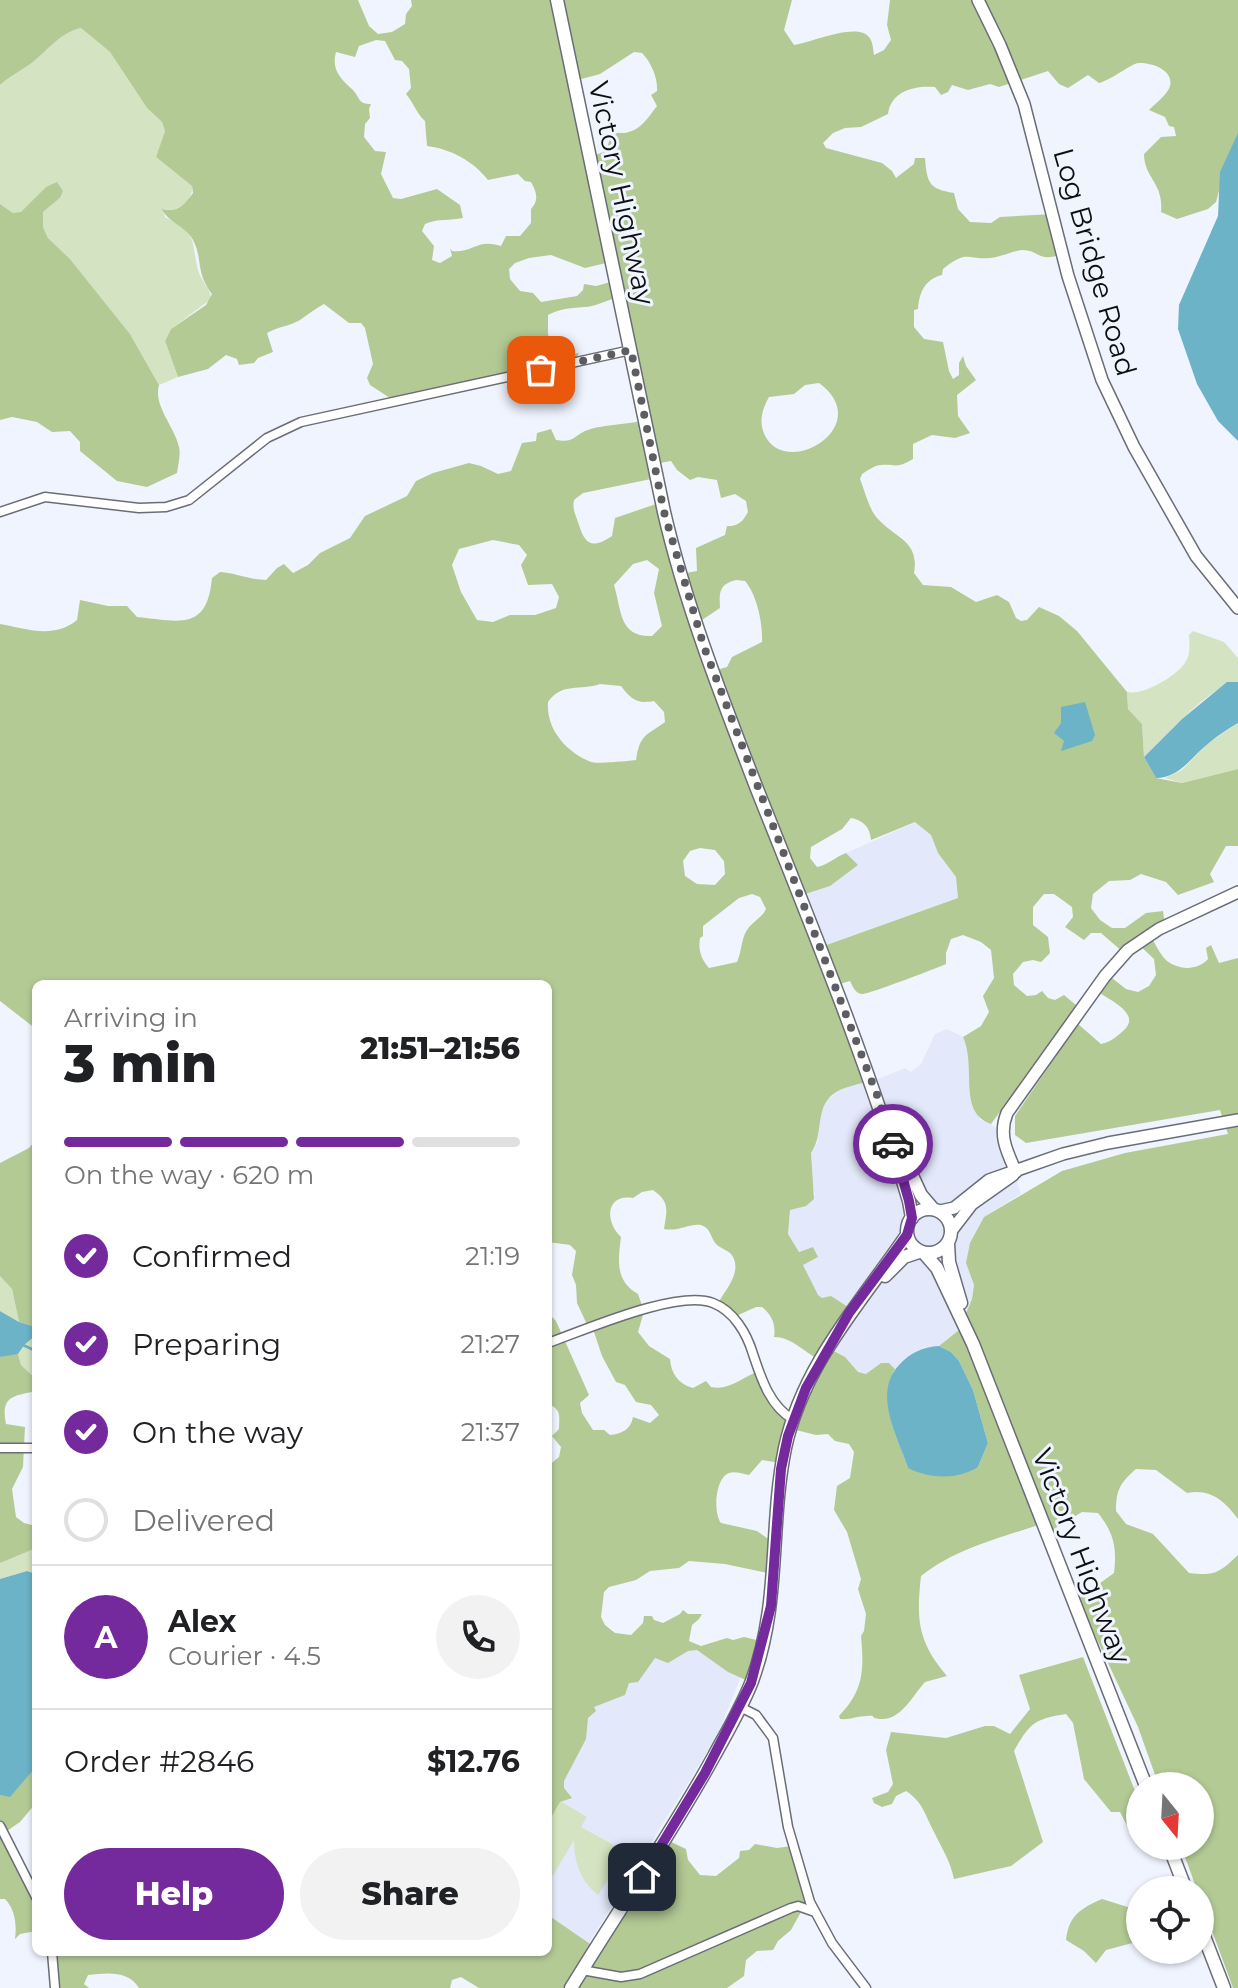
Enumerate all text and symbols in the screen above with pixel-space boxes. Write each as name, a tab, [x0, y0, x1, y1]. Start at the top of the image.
street label: Victory Highway	[582, 78, 662, 309]
street label: Log Bridge Road	[1046, 144, 1144, 380]
pin	[507, 336, 575, 404]
icon: bag	[519, 348, 563, 392]
text: Arriving in	[64, 1002, 198, 1034]
text: 21:51–21:56	[360, 1030, 520, 1067]
text: 3 min	[64, 1032, 217, 1095]
courier	[853, 1104, 933, 1184]
icon: car	[871, 1122, 915, 1166]
text: On the way · 620 m	[64, 1159, 314, 1191]
icon: check	[64, 1234, 108, 1278]
text: Confirmed	[132, 1238, 292, 1275]
text: 21:19	[465, 1240, 520, 1272]
icon: check	[64, 1322, 108, 1366]
text: Preparing	[132, 1326, 281, 1363]
text: 21:27	[460, 1328, 520, 1360]
icon: check	[64, 1410, 108, 1454]
text: On the way	[132, 1414, 303, 1451]
text: 21:37	[461, 1416, 520, 1448]
street label: Victory Highway	[1025, 1444, 1139, 1669]
text: Delivered	[132, 1502, 275, 1539]
button: phone	[436, 1595, 520, 1679]
text: Alex	[168, 1603, 236, 1640]
text: A	[95, 1619, 117, 1656]
text: Courier · 4.5	[168, 1640, 321, 1672]
text: Order #2846	[64, 1743, 254, 1780]
text: $12.76	[427, 1743, 520, 1780]
north arrow	[1126, 1772, 1214, 1860]
map controls	[1126, 1772, 1214, 1964]
pin	[608, 1843, 676, 1911]
button: Help	[64, 1848, 284, 1940]
button: Share	[300, 1848, 520, 1940]
icon: home	[620, 1855, 664, 1899]
button: locate	[1126, 1876, 1214, 1964]

